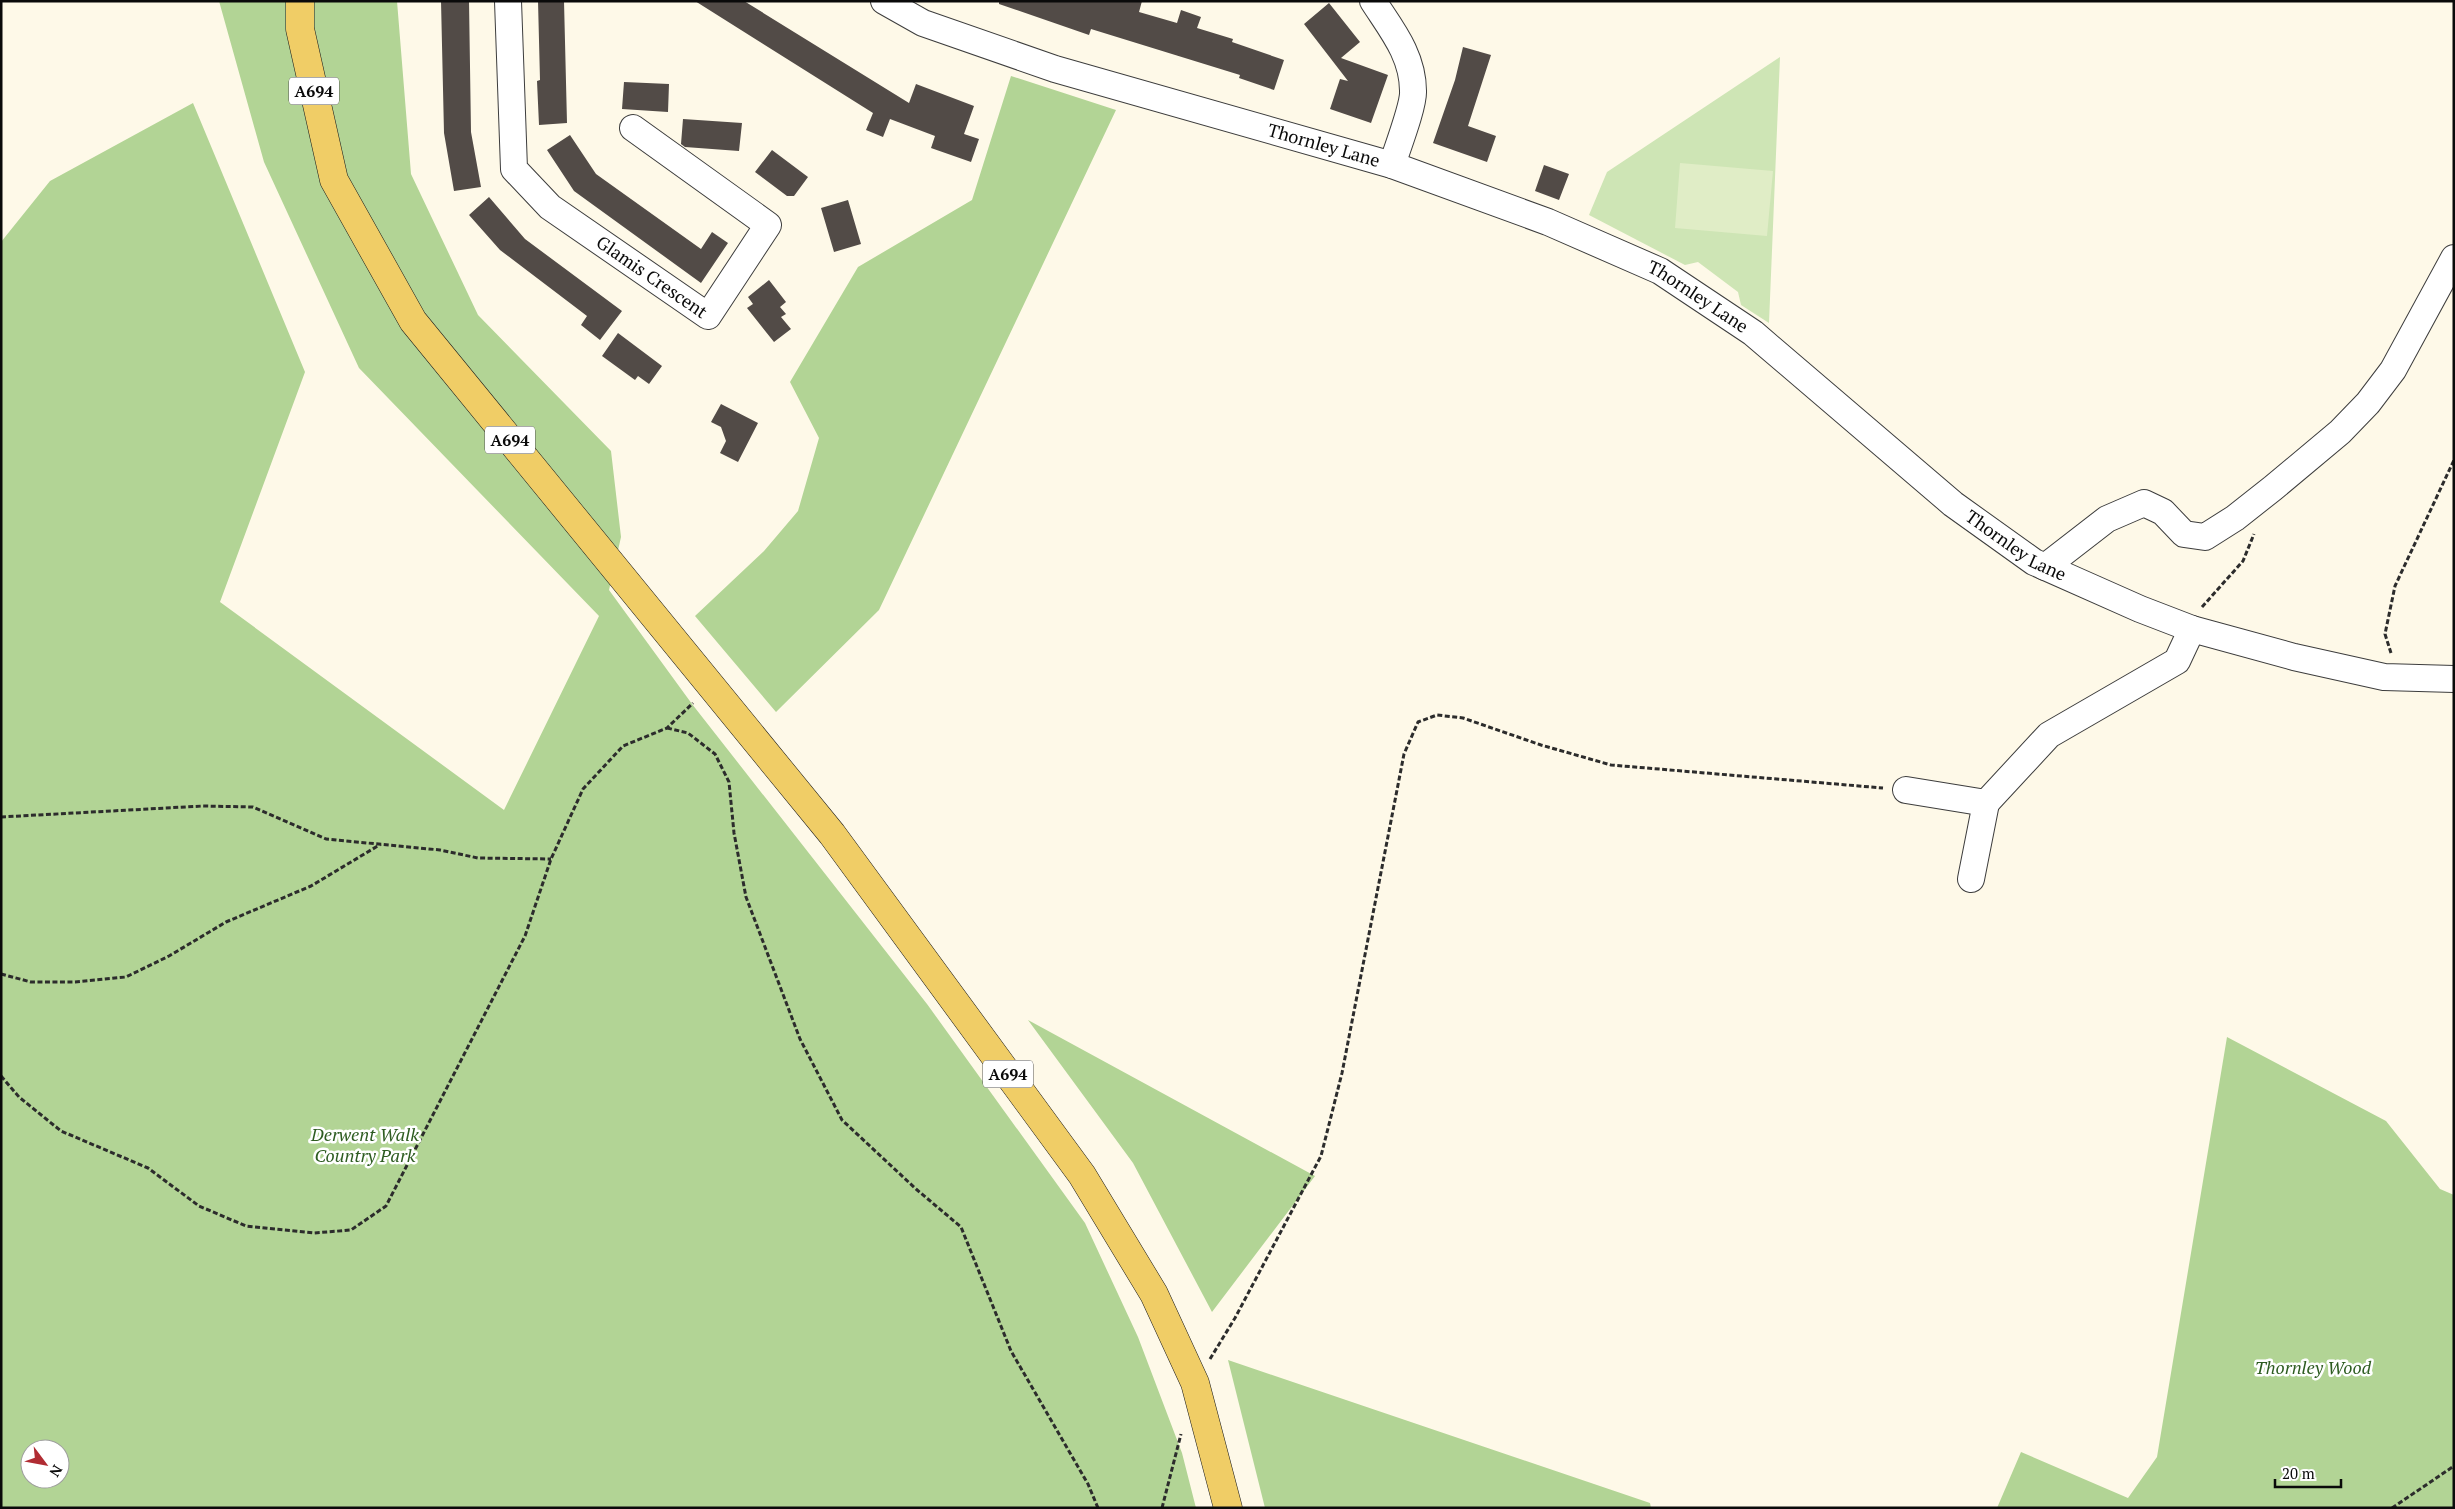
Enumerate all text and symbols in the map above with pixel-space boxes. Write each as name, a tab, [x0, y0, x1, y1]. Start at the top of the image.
road number: A694	[289, 78, 339, 104]
street label: Thornley Lane	[1265, 117, 1383, 172]
street label: Glamis Crescent	[592, 230, 713, 323]
street label: Thornley Lane	[1644, 254, 1753, 338]
road number: A694	[485, 426, 535, 454]
street label: Thornley Lane	[1961, 504, 2070, 586]
road number: A694	[983, 1060, 1033, 1088]
park label: Derwent Walk Country Park	[310, 1122, 419, 1167]
park label: Thornley Wood	[2255, 1355, 2372, 1379]
north arrow	[20, 1439, 70, 1489]
scale bar	[2275, 1456, 2341, 1488]
text: N	[45, 1462, 67, 1481]
text: 20 m	[2282, 1463, 2315, 1483]

